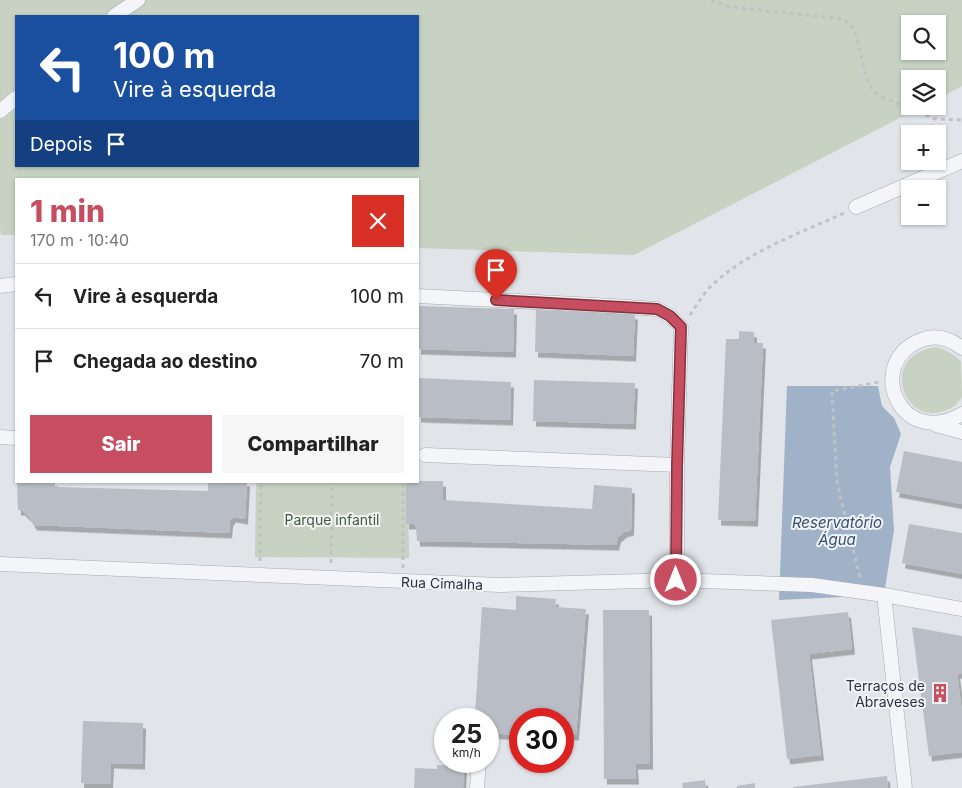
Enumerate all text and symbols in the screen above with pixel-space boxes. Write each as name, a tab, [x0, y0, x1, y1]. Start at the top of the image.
map controls	[901, 15, 946, 225]
button: search	[901, 15, 946, 60]
text: 100 m	[113, 34, 216, 76]
icon: left	[30, 35, 95, 100]
button: layers	[901, 70, 946, 115]
text: Vire à esquerda	[113, 76, 276, 102]
button: +	[901, 125, 946, 170]
icon: arrive	[102, 130, 130, 158]
text: Depois	[30, 133, 92, 156]
button: −	[901, 180, 946, 225]
text: 1 min	[30, 193, 105, 229]
button: close	[352, 195, 404, 247]
text: 170 m · 10:40	[30, 230, 129, 250]
pin	[475, 249, 517, 300]
icon: arrive	[482, 256, 510, 284]
icon: left	[30, 282, 58, 310]
text: Vire à esquerda	[73, 285, 218, 308]
text: 100 m	[350, 285, 404, 308]
icon: arrive	[30, 347, 58, 375]
text: Chegada ao destino	[73, 350, 257, 373]
text: 70 m	[360, 350, 404, 373]
button: Sair	[30, 415, 212, 473]
button: Compartilhar	[222, 415, 404, 473]
park label: Parque infantil	[285, 511, 379, 528]
water label: Reservatório Água	[792, 513, 882, 549]
position arrow	[649, 553, 701, 605]
street label: Rua Cimalha	[401, 573, 483, 593]
place label: Terraços de Abraveses	[846, 677, 925, 710]
building icon: Terraços de Abraveses	[929, 682, 951, 704]
speed limit sign: 30	[509, 708, 574, 773]
text: 25	[451, 719, 482, 749]
text: km/h	[452, 745, 481, 760]

